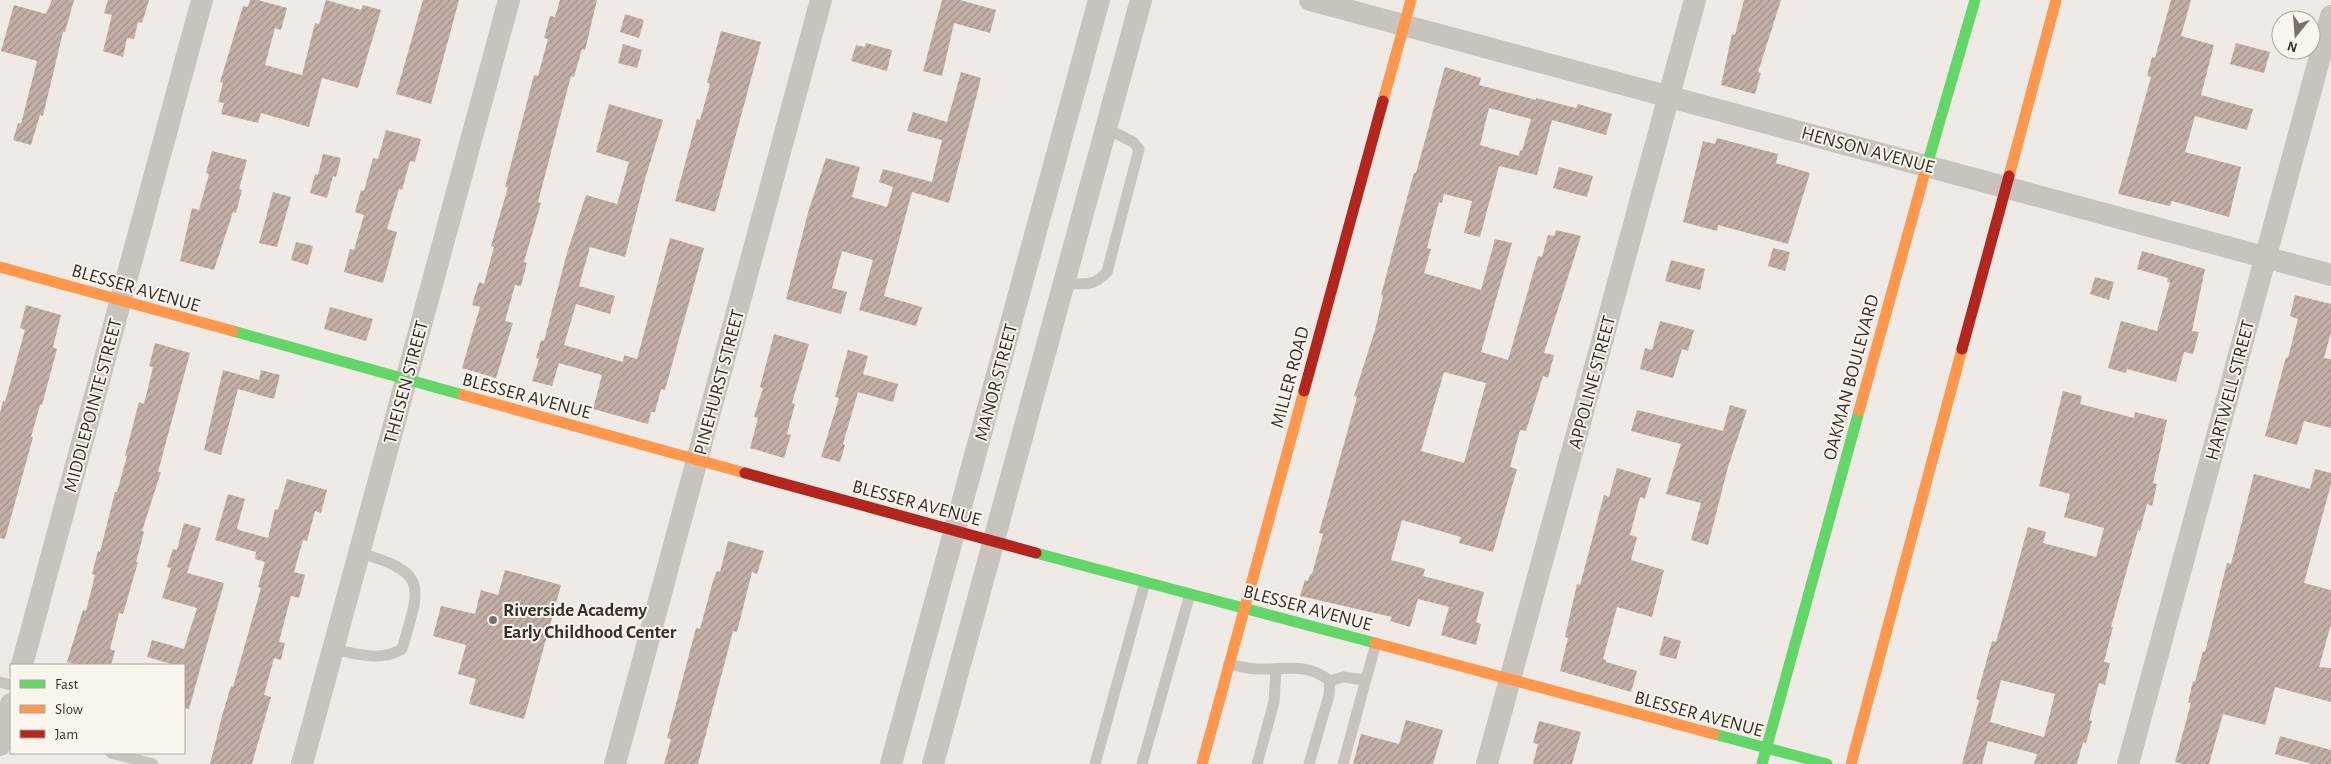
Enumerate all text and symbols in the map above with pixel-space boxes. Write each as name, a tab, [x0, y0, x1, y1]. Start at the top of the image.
north arrow	[2271, 10, 2321, 60]
text: N	[2286, 38, 2299, 55]
street label: HENSON AVENUE	[1799, 124, 1936, 177]
street label: BLESSER AVENUE	[69, 261, 202, 316]
street label: OAKMAN BOULEVARD	[1820, 293, 1883, 462]
street label: PINEHURST STREET	[691, 308, 748, 457]
street label: APPOLINE STREET	[1566, 314, 1619, 451]
street label: MIDDLEPOINTE STREET	[61, 316, 126, 494]
street label: HARTWELL STREET	[2203, 318, 2258, 463]
street label: THEISEN STREET	[381, 319, 432, 446]
street label: MANOR STREET	[972, 322, 1021, 443]
street label: MILLER ROAD	[1268, 325, 1313, 430]
street label: BLESSER AVENUE	[460, 370, 593, 423]
street label: BLESSER AVENUE	[850, 477, 983, 530]
street label: BLESSER AVENUE	[1241, 582, 1374, 635]
place label: Riverside Academy Early Childhood Center	[503, 601, 677, 642]
marker: Riverside Academy Early Childhood Center	[487, 614, 499, 626]
legend	[10, 664, 185, 754]
text: Fast	[55, 677, 79, 692]
street label: BLESSER AVENUE	[1632, 688, 1765, 741]
text: Slow	[55, 702, 83, 717]
text: Jam	[55, 727, 78, 742]

